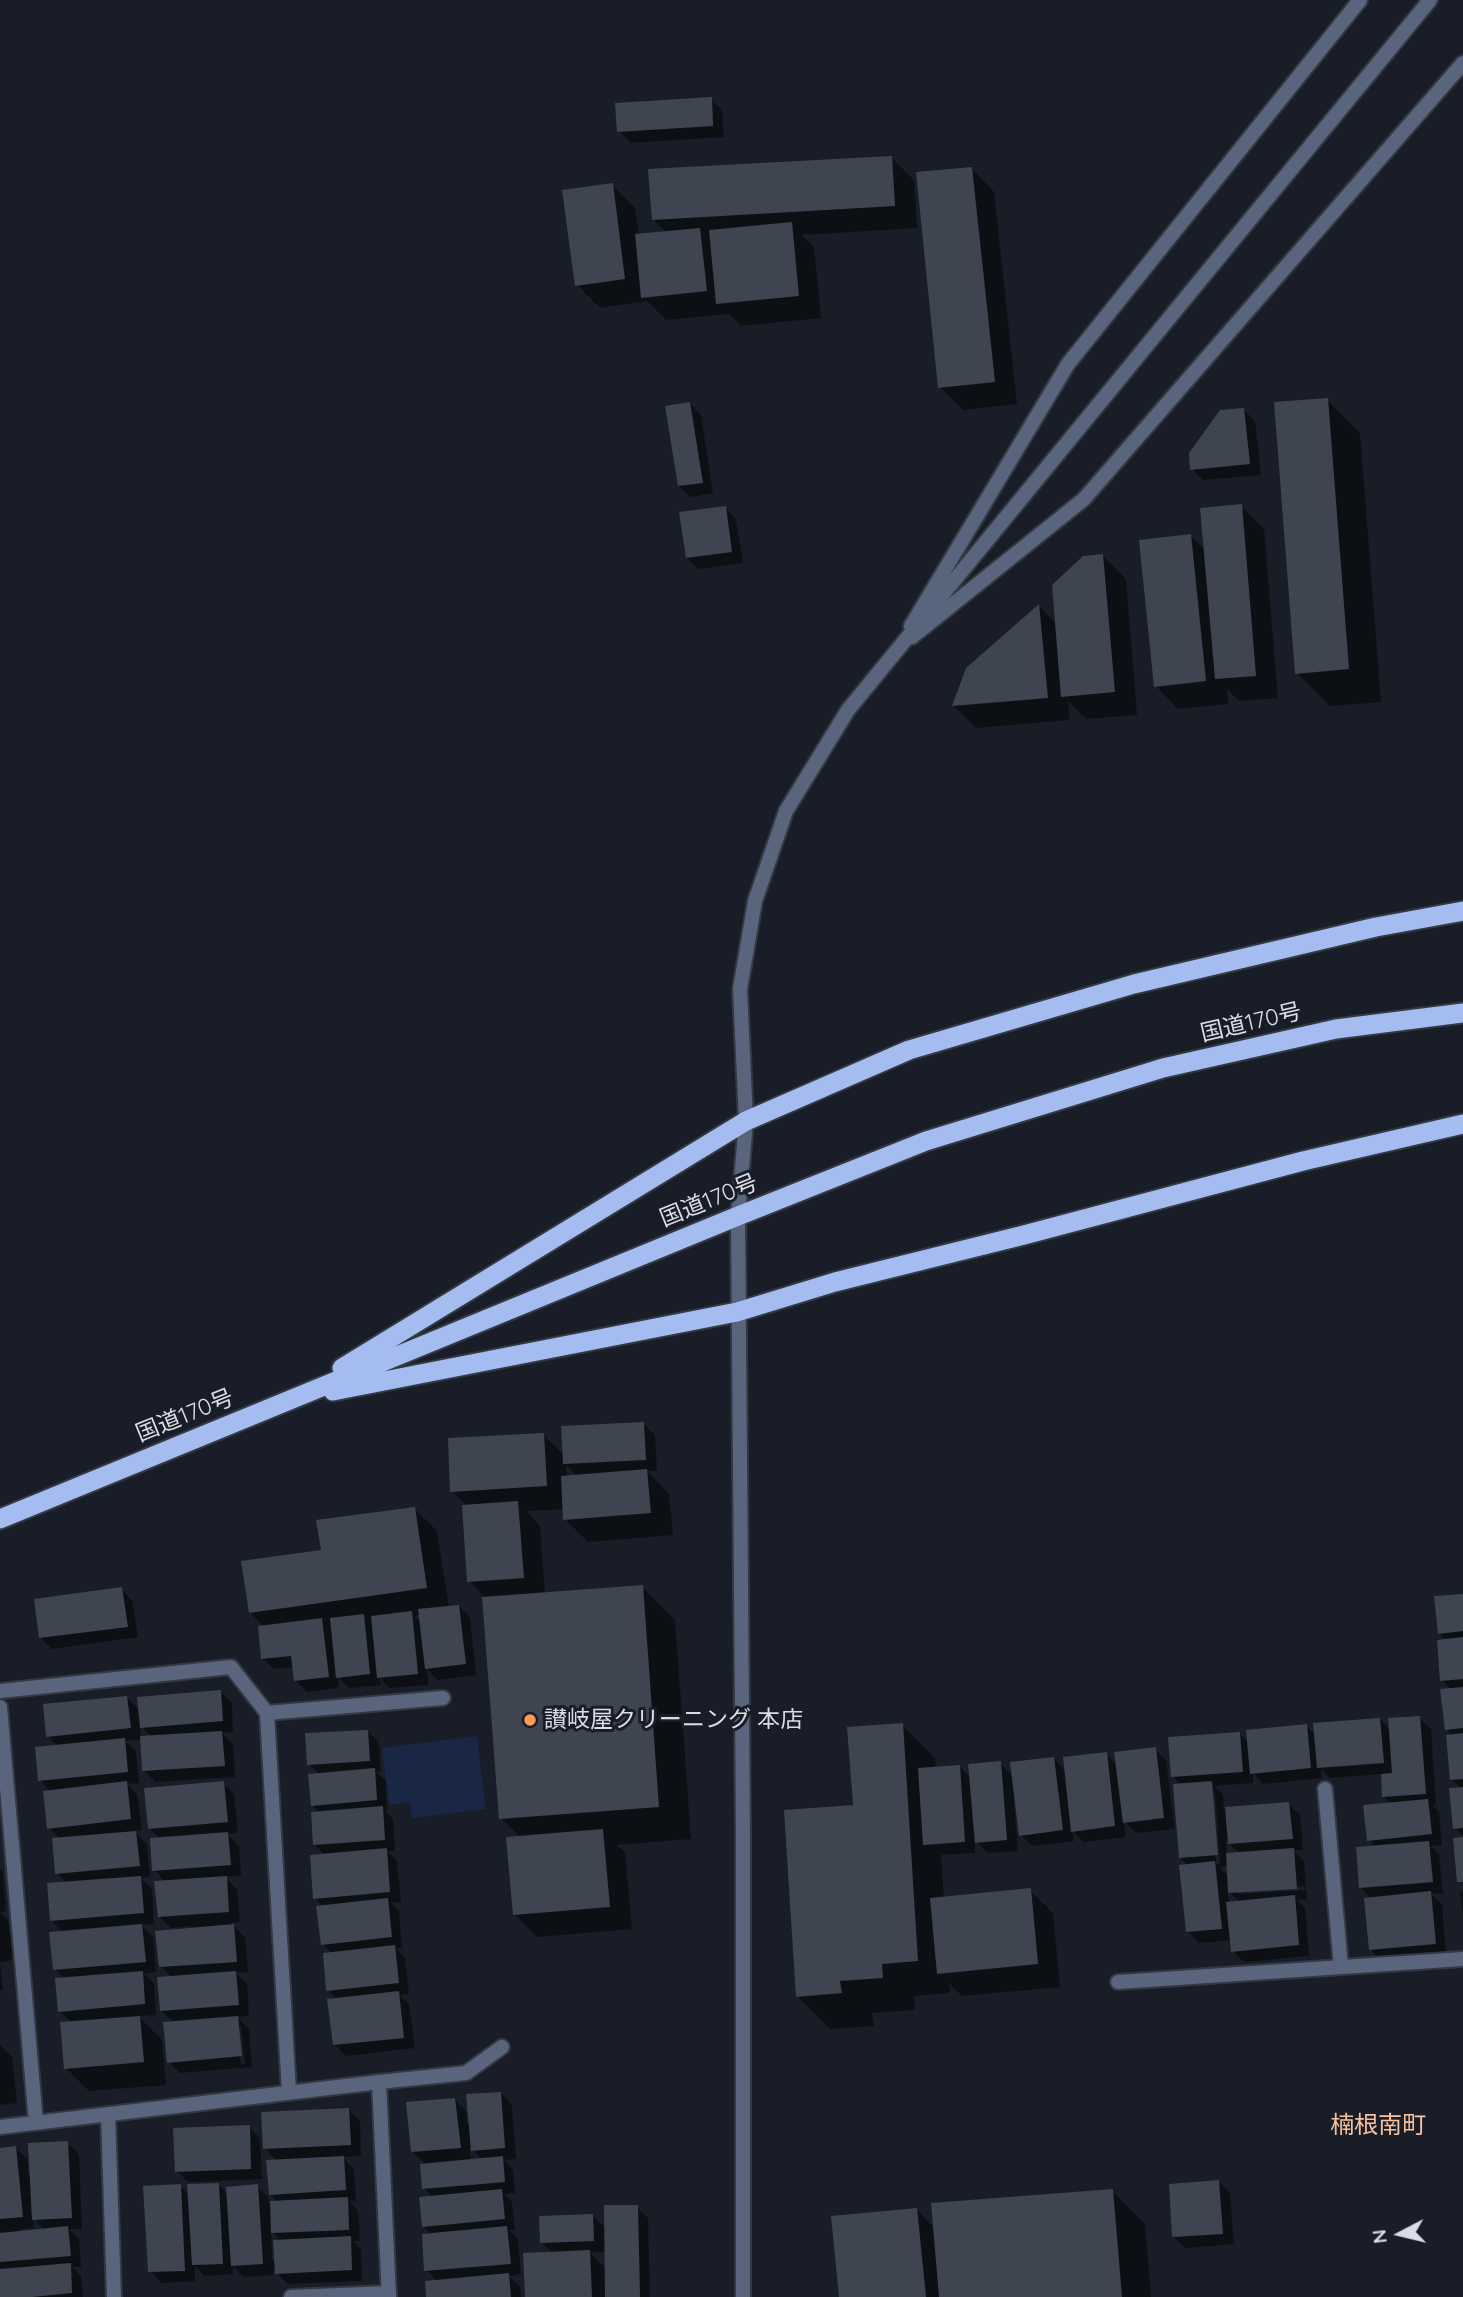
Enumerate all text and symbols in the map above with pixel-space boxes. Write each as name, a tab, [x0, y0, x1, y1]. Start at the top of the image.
street label: 国道170号	[1198, 998, 1304, 1048]
street label: 国道170号	[656, 1169, 762, 1233]
street label: 国道170号	[132, 1384, 238, 1448]
place label: 讃岐屋クリーニング 本店	[544, 1706, 803, 1734]
marker: 讃岐屋クリーニング 本店	[522, 1712, 538, 1728]
district label: 楠根南町	[1330, 2112, 1426, 2140]
north arrow	[1365, 2199, 1435, 2269]
text: N	[1366, 2228, 1392, 2245]

